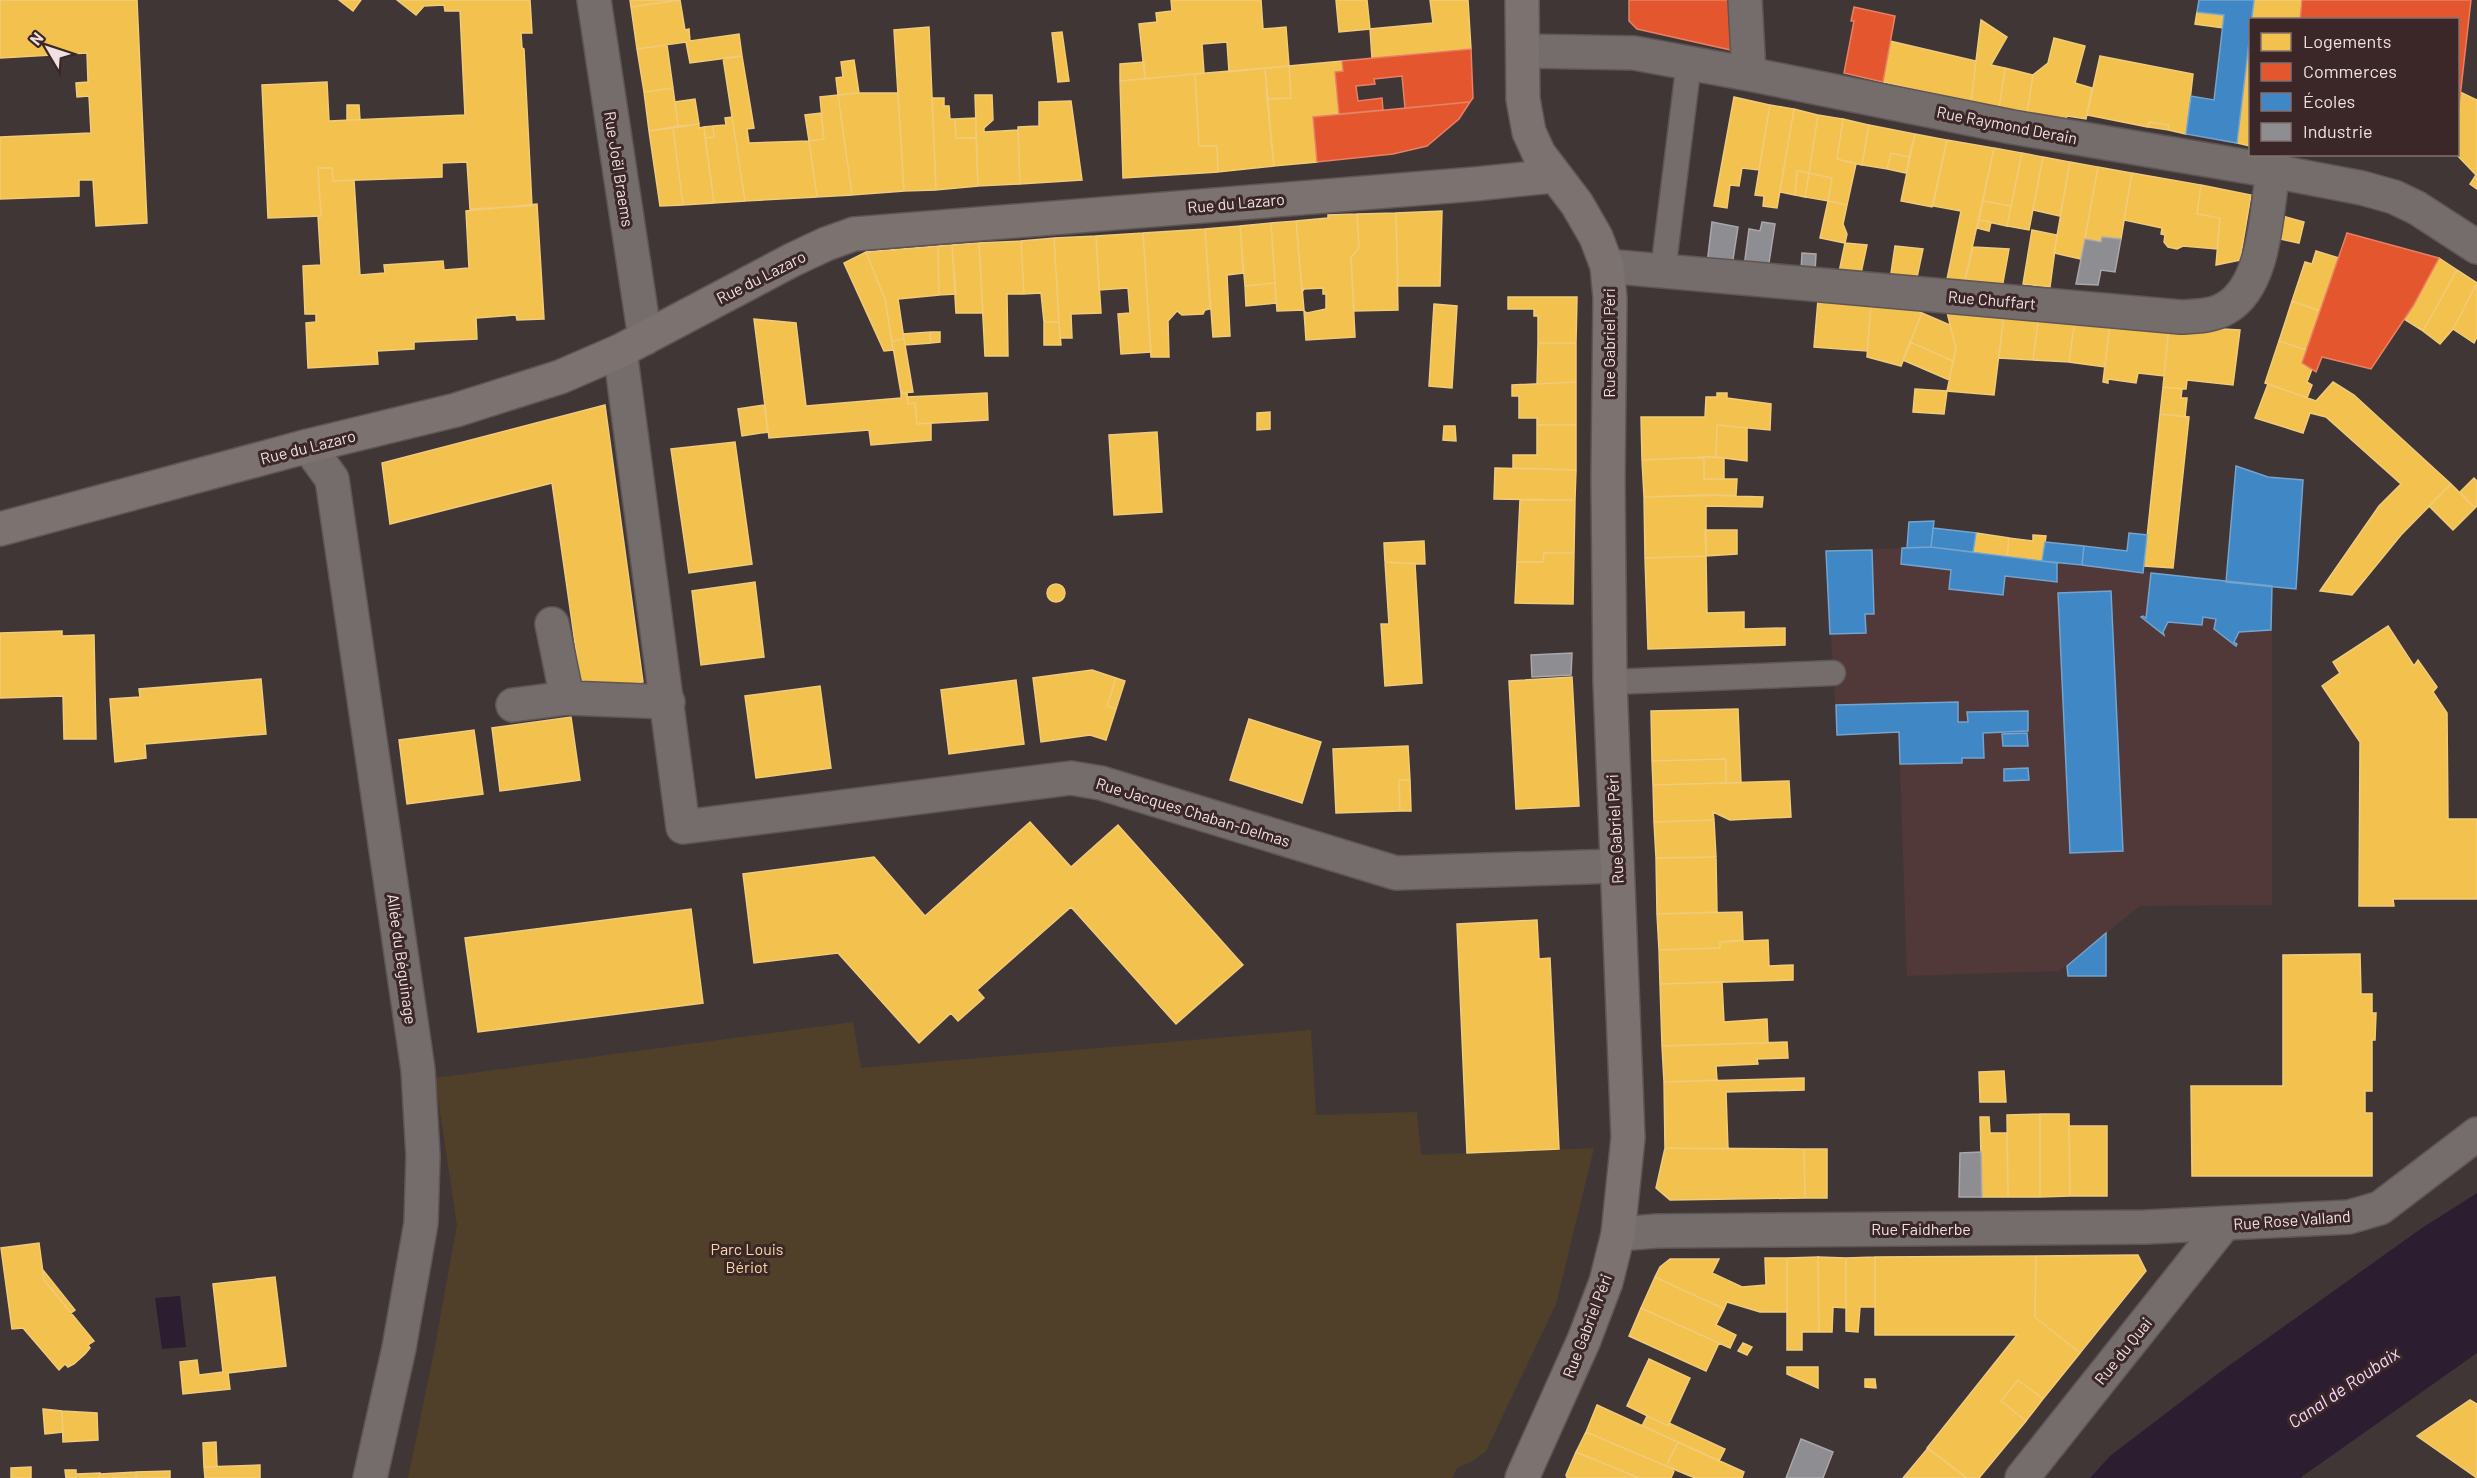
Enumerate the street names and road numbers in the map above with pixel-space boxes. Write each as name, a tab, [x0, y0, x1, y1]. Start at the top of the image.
street label: Rue Raymond Derain	[1935, 102, 2079, 147]
street label: Rue Joël Braems	[601, 110, 638, 228]
street label: Rue du Lazaro	[1186, 189, 1285, 216]
street label: Rue du Lazaro	[713, 246, 809, 307]
street label: Rue Chuffart	[1947, 286, 2037, 313]
street label: Rue Gabriel Péri	[1599, 288, 1618, 398]
street label: Rue du Lazaro	[258, 425, 358, 468]
street label: Rue Jacques Chaban-Delmas	[1094, 773, 1292, 850]
street label: Rue Gabriel Péri	[1602, 774, 1627, 884]
street label: Allée du Béguinage	[384, 892, 421, 1025]
street label: Rue Rose Valland	[2233, 1206, 2351, 1233]
street label: Rue Faidherbe	[1871, 1219, 1971, 1238]
street label: Rue Gabriel Péri	[1558, 1271, 1615, 1380]
street label: Rue du Quai	[2090, 1313, 2155, 1388]

